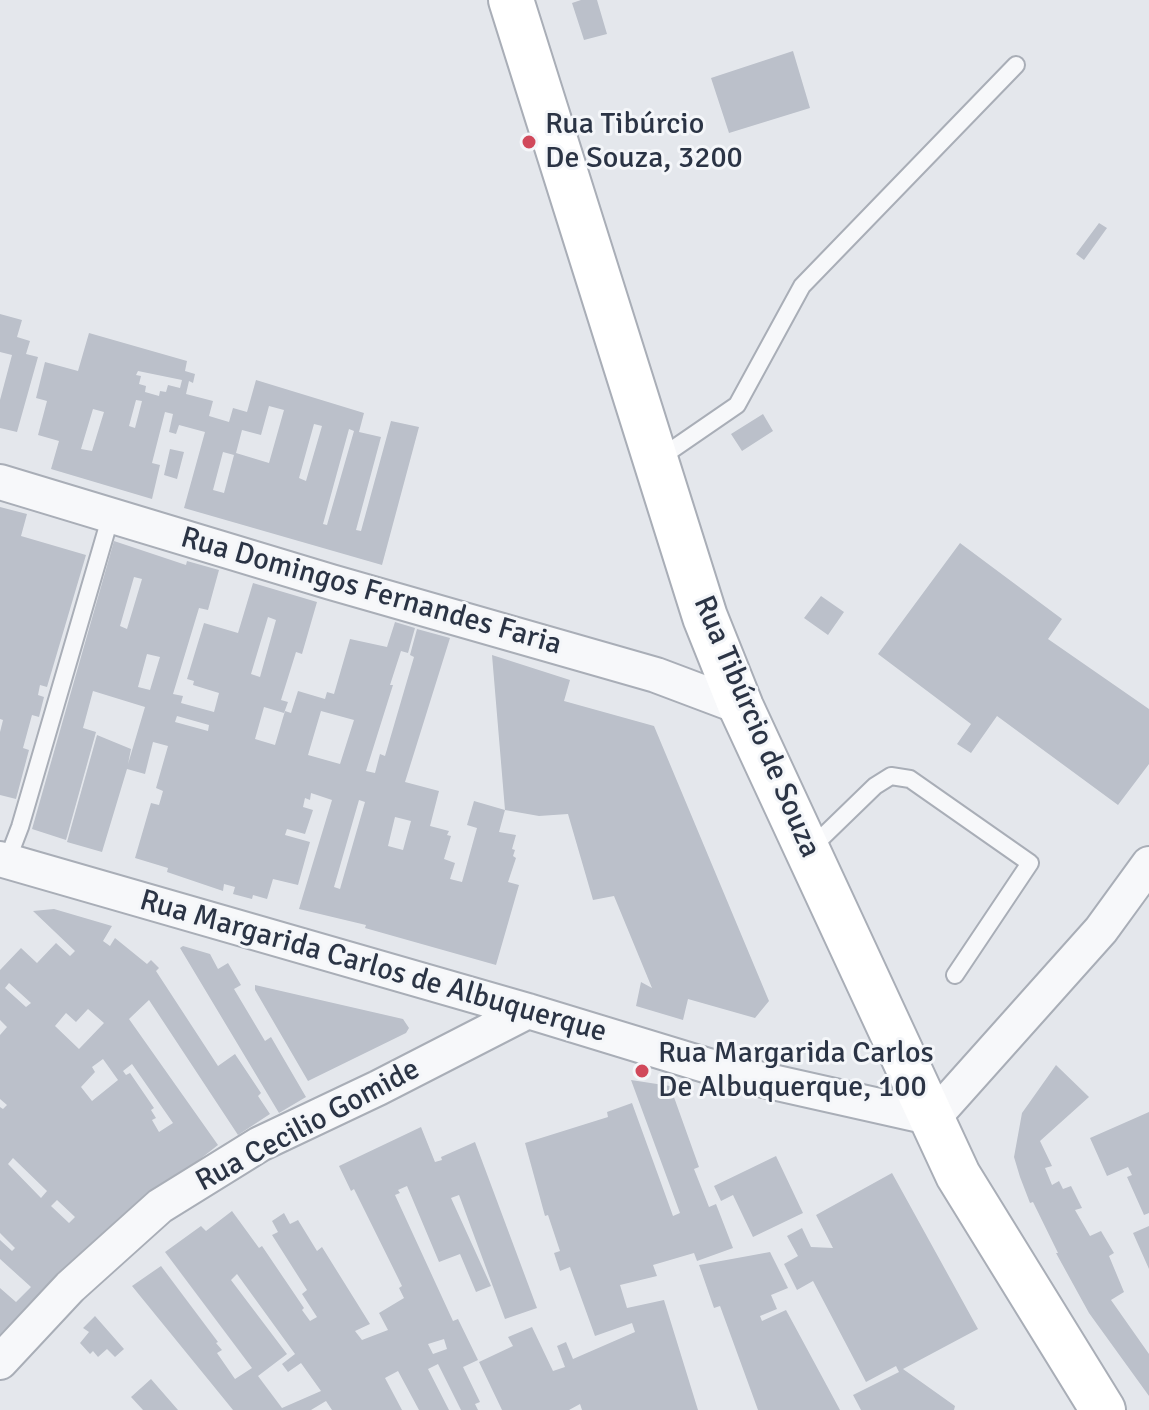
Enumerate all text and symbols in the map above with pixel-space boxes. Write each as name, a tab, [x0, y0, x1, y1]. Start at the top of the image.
place label: Rua Tibúrcio De Souza, 3200	[545, 107, 743, 178]
marker: Rua Tibúrcio De Souza, 3200	[520, 133, 538, 151]
street label: Rua Domingos Fernandes Faria	[176, 520, 566, 664]
street label: Rua Tibúrcio de Souza	[685, 591, 827, 863]
street label: Rua Margarida Carlos de Albuquerque	[135, 883, 611, 1051]
place label: Rua Margarida Carlos De Albuquerque, 100	[658, 1036, 934, 1106]
street label: Rua Cecilio Gomide	[190, 1052, 426, 1200]
marker: Rua Margarida Carlos De Albuquerque, 100	[633, 1062, 651, 1080]

